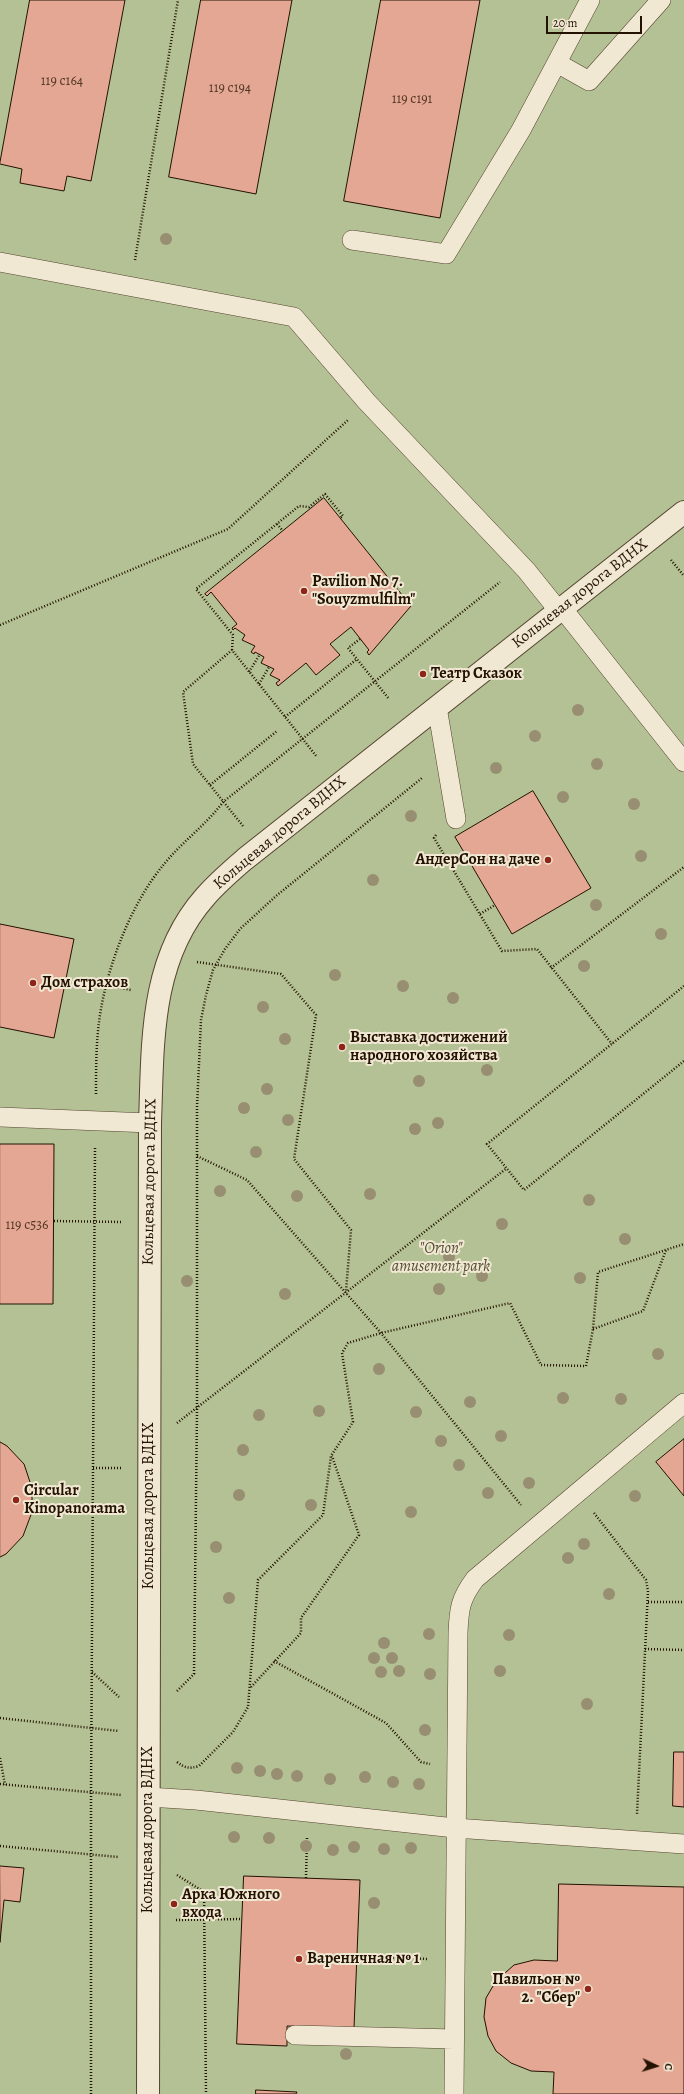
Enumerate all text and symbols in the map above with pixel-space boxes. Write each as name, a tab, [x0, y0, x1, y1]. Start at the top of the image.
scale bar	[548, 8, 644, 34]
text: 20 m	[553, 15, 577, 31]
house number: 119 с164	[41, 74, 83, 90]
house number: 119 с194	[209, 81, 251, 97]
house number: 119 с191	[392, 92, 432, 108]
street label: Кольцевая дорога ВДНХ	[508, 535, 652, 653]
place label: Pavilion No 7. "Souyzmulfilm"	[312, 572, 415, 610]
marker: Pavilion No 7. "Souyzmulfilm"	[299, 586, 309, 596]
place label: Театр Сказок	[431, 664, 522, 684]
marker: Театр Сказок	[418, 669, 428, 679]
street label: Кольцевая дорога ВДНХ	[210, 772, 350, 894]
place label: АндерСон на даче	[416, 850, 540, 870]
marker: АндерСон на даче	[543, 855, 553, 865]
place label: Дом страхов	[41, 973, 128, 993]
marker: Дом страхов	[28, 978, 38, 988]
place label: Выставка достижений народного хозяйства	[350, 1028, 508, 1066]
marker: Выставка достижений народного хозяйства	[337, 1042, 347, 1052]
street label: Кольцевая дорога ВДНХ	[139, 1098, 161, 1266]
house number: 119 с536	[5, 1218, 49, 1234]
park label: "Orion" amusement park	[392, 1239, 490, 1277]
street label: Кольцевая дорога ВДНХ	[139, 1423, 159, 1589]
place label: Circular Kinopanorama	[24, 1481, 125, 1519]
marker: Circular Kinopanorama	[11, 1495, 21, 1505]
street label: Кольцевая дорога ВДНХ	[138, 1747, 158, 1913]
place label: Арка Южного входа	[182, 1885, 280, 1923]
marker: Арка Южного входа	[169, 1899, 179, 1909]
place label: Вареничная № 1	[307, 1949, 420, 1969]
marker: Вареничная № 1	[294, 1954, 304, 1964]
place label: Павильон № 2. "Сбер"	[492, 1970, 580, 2008]
marker: Павильон № 2. "Сбер"	[583, 1984, 593, 1994]
north arrow	[636, 2046, 676, 2086]
text: С	[661, 2063, 676, 2071]

